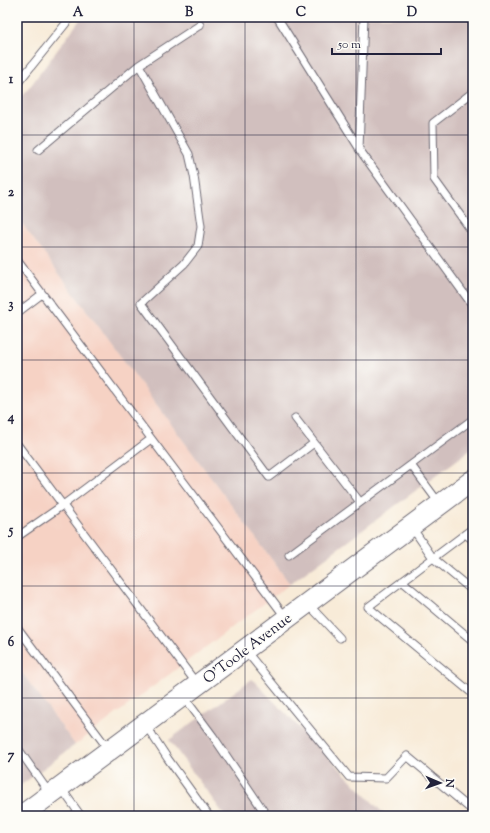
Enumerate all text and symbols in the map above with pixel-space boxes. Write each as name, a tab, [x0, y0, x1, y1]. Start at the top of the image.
text: A	[73, 4, 84, 22]
text: B	[185, 4, 194, 22]
text: C	[296, 4, 306, 22]
text: D	[407, 4, 417, 22]
scale bar	[332, 30, 441, 56]
text: 50 m	[337, 36, 361, 54]
text: 1	[9, 71, 14, 89]
text: 2	[8, 184, 15, 202]
text: 3	[8, 296, 14, 314]
text: 4	[7, 409, 15, 427]
text: 5	[8, 522, 14, 540]
street label: O’Toole Avenue	[199, 609, 297, 690]
text: 6	[8, 634, 15, 652]
text: 7	[8, 747, 15, 765]
north arrow	[420, 763, 460, 803]
text: N	[441, 778, 457, 788]

